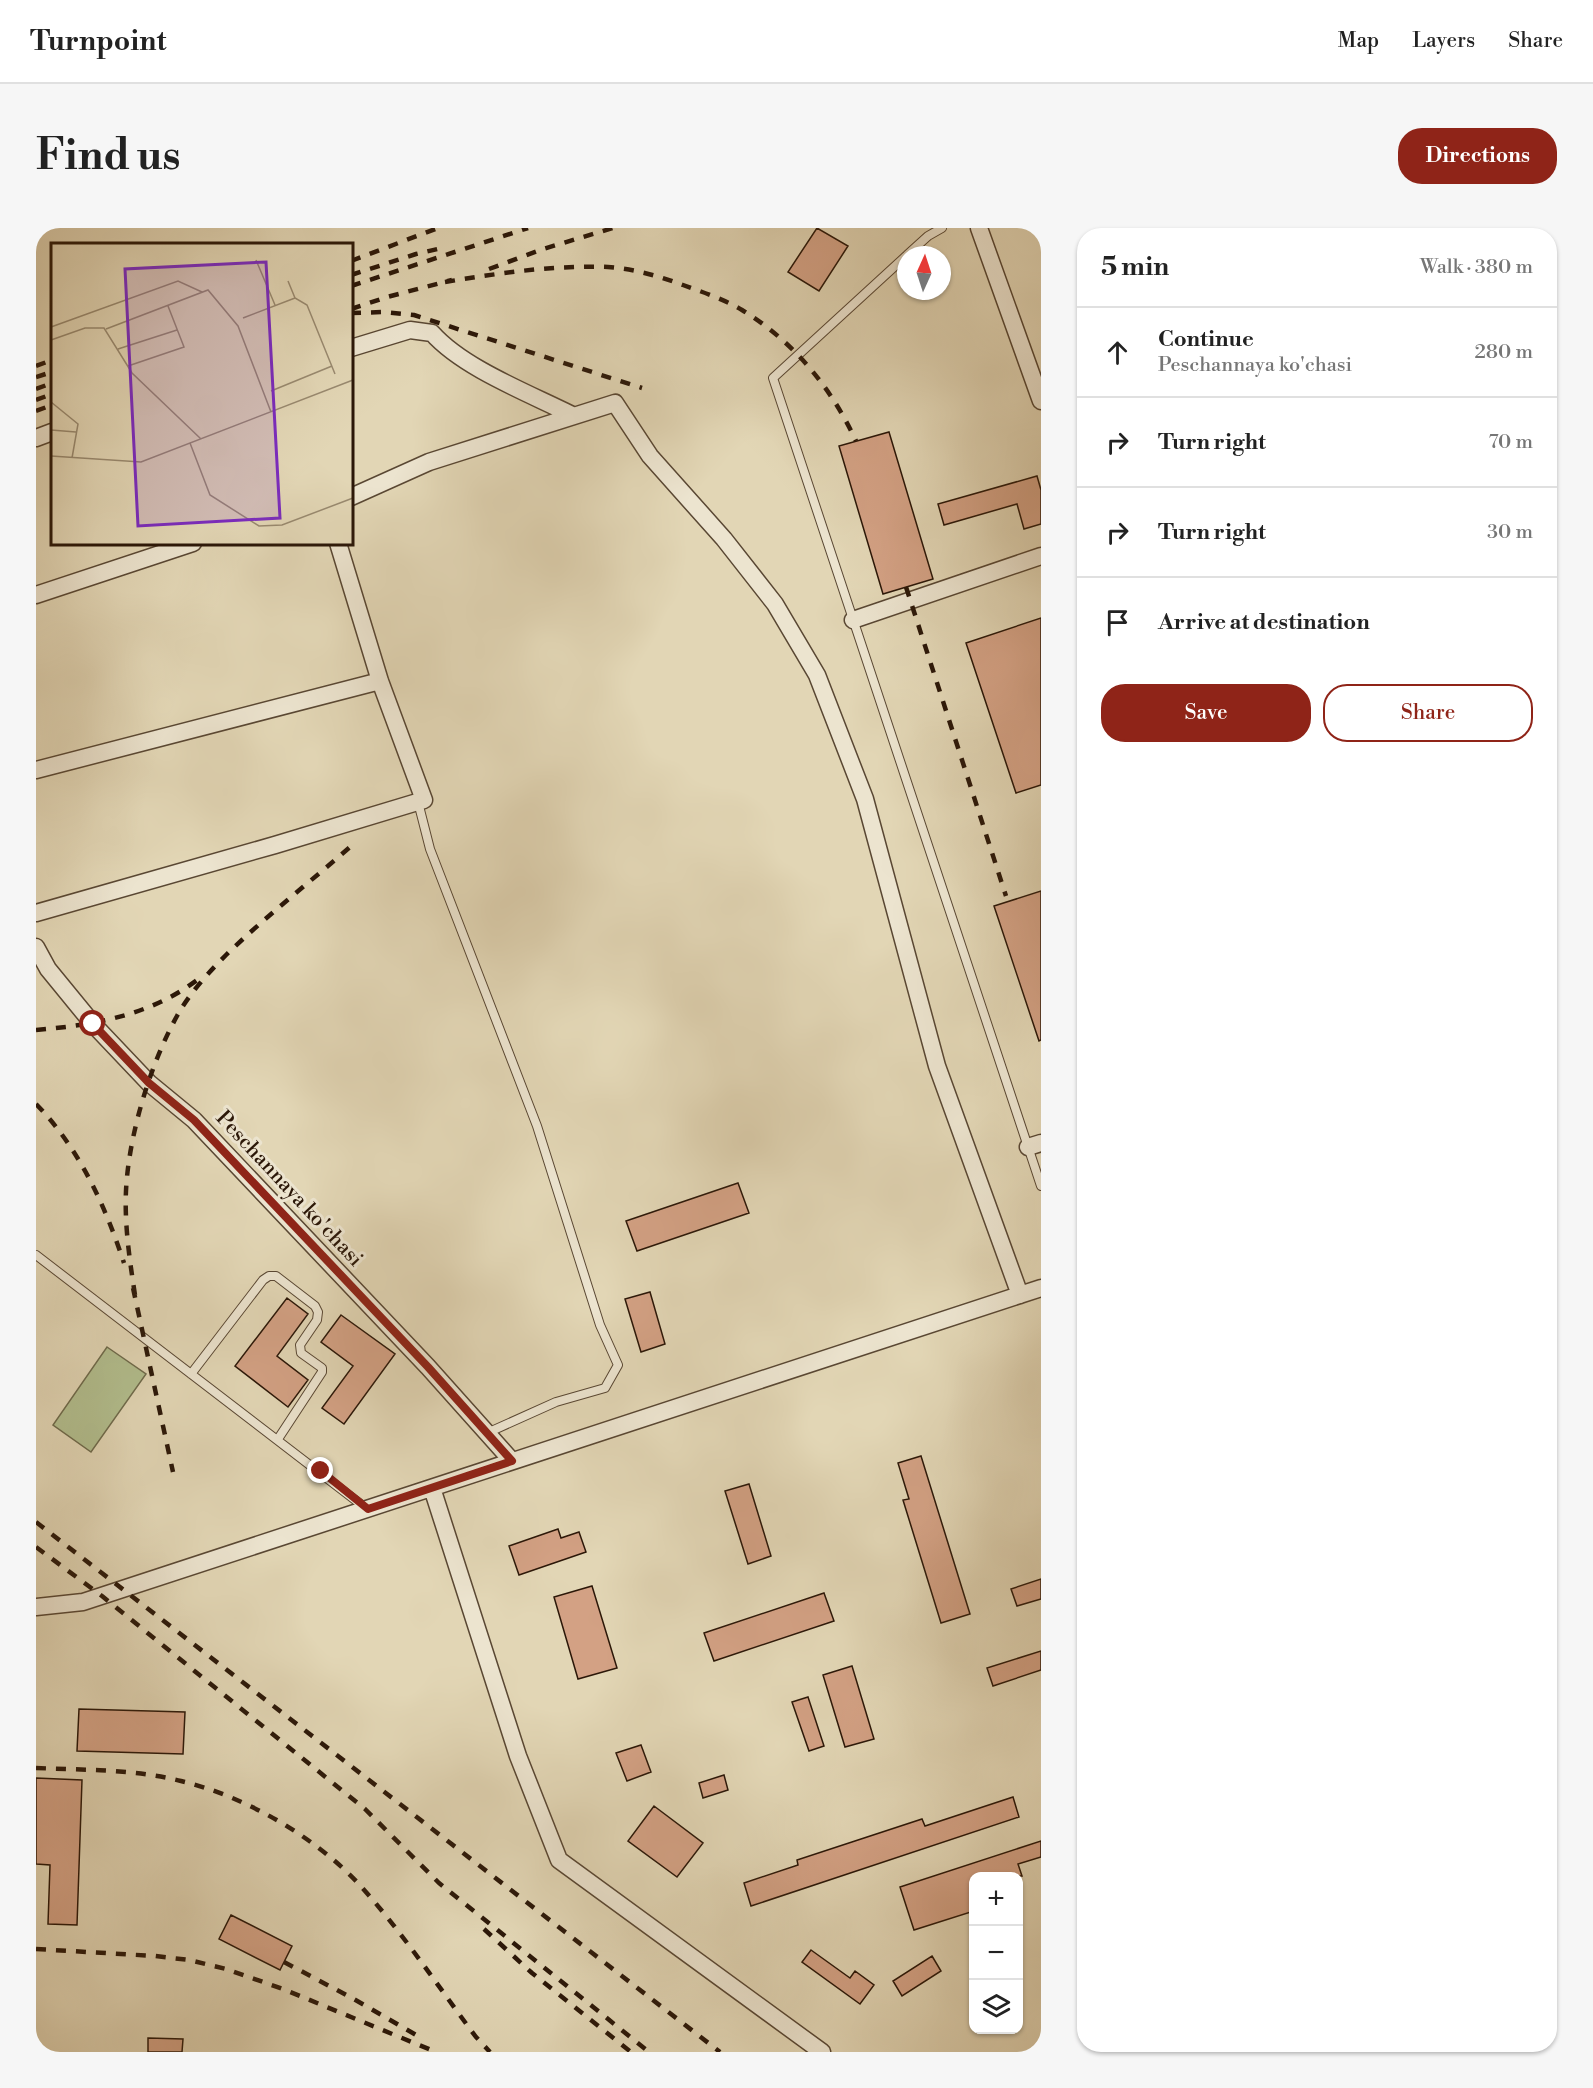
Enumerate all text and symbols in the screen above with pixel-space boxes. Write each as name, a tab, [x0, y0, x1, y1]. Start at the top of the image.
text: Turnpoint	[30, 24, 166, 59]
text: Map	[1338, 28, 1379, 54]
text: Layers	[1412, 28, 1475, 54]
text: Share	[1508, 28, 1563, 54]
button: Directions	[1398, 128, 1557, 184]
text: Find us	[36, 130, 180, 183]
inset map	[51, 243, 352, 544]
north arrow	[897, 246, 951, 300]
text: 5 min	[1101, 251, 1169, 283]
text: Walk · 380 m	[1420, 255, 1533, 280]
text: Continue	[1158, 326, 1254, 353]
icon: ahead	[1101, 336, 1134, 369]
text: 280 m	[1474, 340, 1533, 365]
text: Peschannaya ko'chasi	[1158, 353, 1352, 378]
icon: right	[1101, 426, 1134, 459]
text: Turn right	[1158, 429, 1266, 456]
text: 70 m	[1489, 430, 1533, 455]
icon: right	[1101, 516, 1134, 549]
text: Turn right	[1158, 519, 1266, 546]
text: 30 m	[1487, 520, 1533, 545]
icon: arrive	[1101, 606, 1134, 639]
text: Arrive at destination	[1158, 609, 1370, 636]
button: Save	[1101, 684, 1311, 742]
button: Share	[1323, 684, 1533, 742]
route start	[79, 1010, 105, 1036]
street label: Peschannaya ko'chasi	[210, 1106, 368, 1272]
route end	[307, 1457, 333, 1483]
map controls	[969, 1872, 1023, 2034]
button: +	[969, 1872, 1023, 1926]
button: −	[969, 1926, 1023, 1980]
button: layers	[969, 1980, 1023, 2034]

